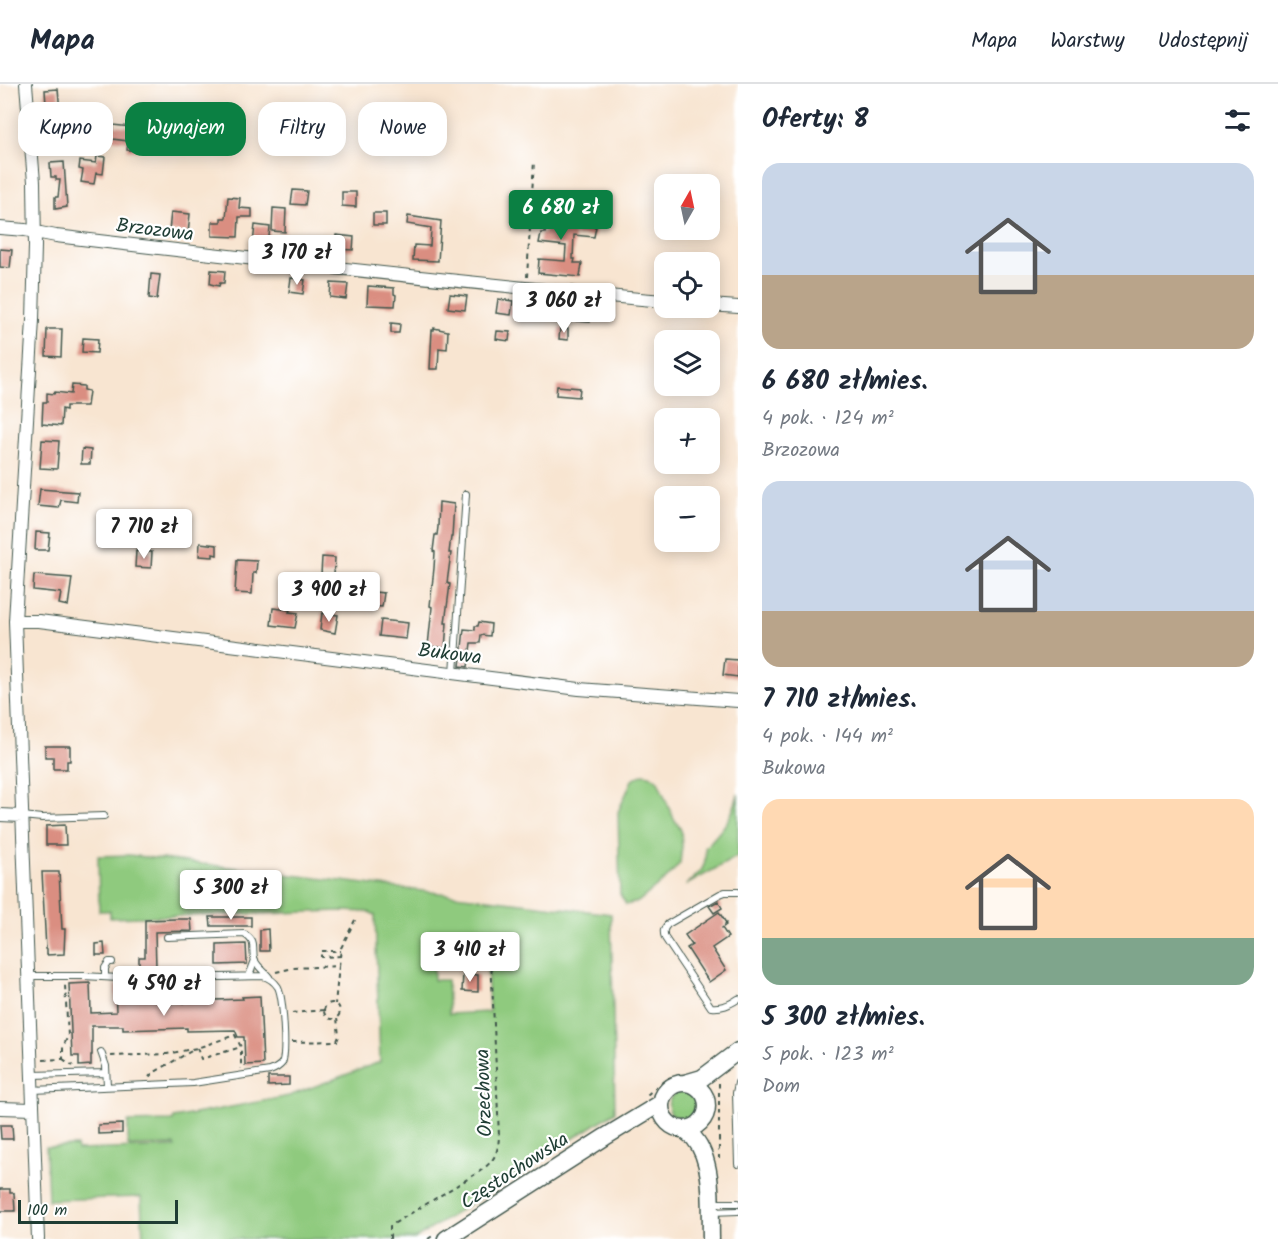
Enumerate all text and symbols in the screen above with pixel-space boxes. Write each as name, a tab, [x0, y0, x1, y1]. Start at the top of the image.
text: Mapa	[30, 19, 95, 64]
text: Mapa	[971, 25, 1017, 58]
text: Warstwy	[1050, 25, 1125, 58]
text: Udostępnij	[1158, 25, 1248, 58]
text: Oferty: 8	[762, 99, 869, 141]
chip: Kupno	[18, 102, 113, 156]
chip: Wynajem	[125, 102, 246, 156]
chip: Filtry	[258, 102, 346, 156]
chip: Nowe	[358, 102, 447, 156]
icon: filters	[1221, 104, 1254, 137]
north arrow	[654, 174, 720, 240]
map controls	[654, 174, 720, 552]
pin: 6 680 zł	[499, 190, 623, 241]
text: 6 680 zł	[523, 193, 599, 225]
icon: home	[954, 202, 1062, 310]
street label: Brzozowa	[114, 210, 195, 252]
pin: 3 170 zł	[235, 235, 359, 286]
text: 3 170 zł	[262, 238, 332, 270]
button: locate	[654, 252, 720, 318]
pin: 3 060 zł	[502, 283, 626, 334]
text: 3 060 zł	[527, 286, 601, 318]
button: layers	[654, 330, 720, 396]
text: 6 680 zł/mies.	[762, 361, 928, 403]
text: 4 pok. · 124 m²	[762, 403, 894, 435]
button: +	[654, 408, 720, 474]
text: Brzozowa	[762, 435, 840, 467]
button: −	[654, 486, 720, 552]
pin: 7 710 zł	[82, 509, 206, 560]
text: 7 710 zł	[110, 512, 178, 544]
icon: home	[954, 520, 1062, 628]
pin: 3 900 zł	[267, 572, 391, 623]
text: 3 900 zł	[292, 575, 366, 607]
street label: Bukowa	[416, 635, 483, 675]
text: 7 710 zł/mies.	[762, 679, 917, 721]
text: 4 pok. · 144 m²	[762, 721, 893, 753]
text: Bukowa	[762, 753, 826, 785]
icon: home	[954, 838, 1062, 946]
pin: 5 300 zł	[169, 870, 293, 921]
text: 5 300 zł	[194, 873, 268, 905]
pin: 3 410 zł	[408, 932, 532, 983]
text: 3 410 zł	[435, 935, 505, 967]
pin: 4 590 zł	[102, 966, 226, 1017]
text: 4 590 zł	[127, 969, 201, 1001]
text: 5 300 zł/mies.	[762, 997, 925, 1039]
text: 5 pok. · 123 m²	[762, 1039, 894, 1071]
street label: Orzechowa	[467, 1048, 503, 1138]
text: Dom	[762, 1071, 800, 1103]
street label: Częstochowska	[454, 1124, 576, 1219]
scale bar	[18, 1197, 178, 1224]
text: 100 m	[27, 1198, 67, 1223]

